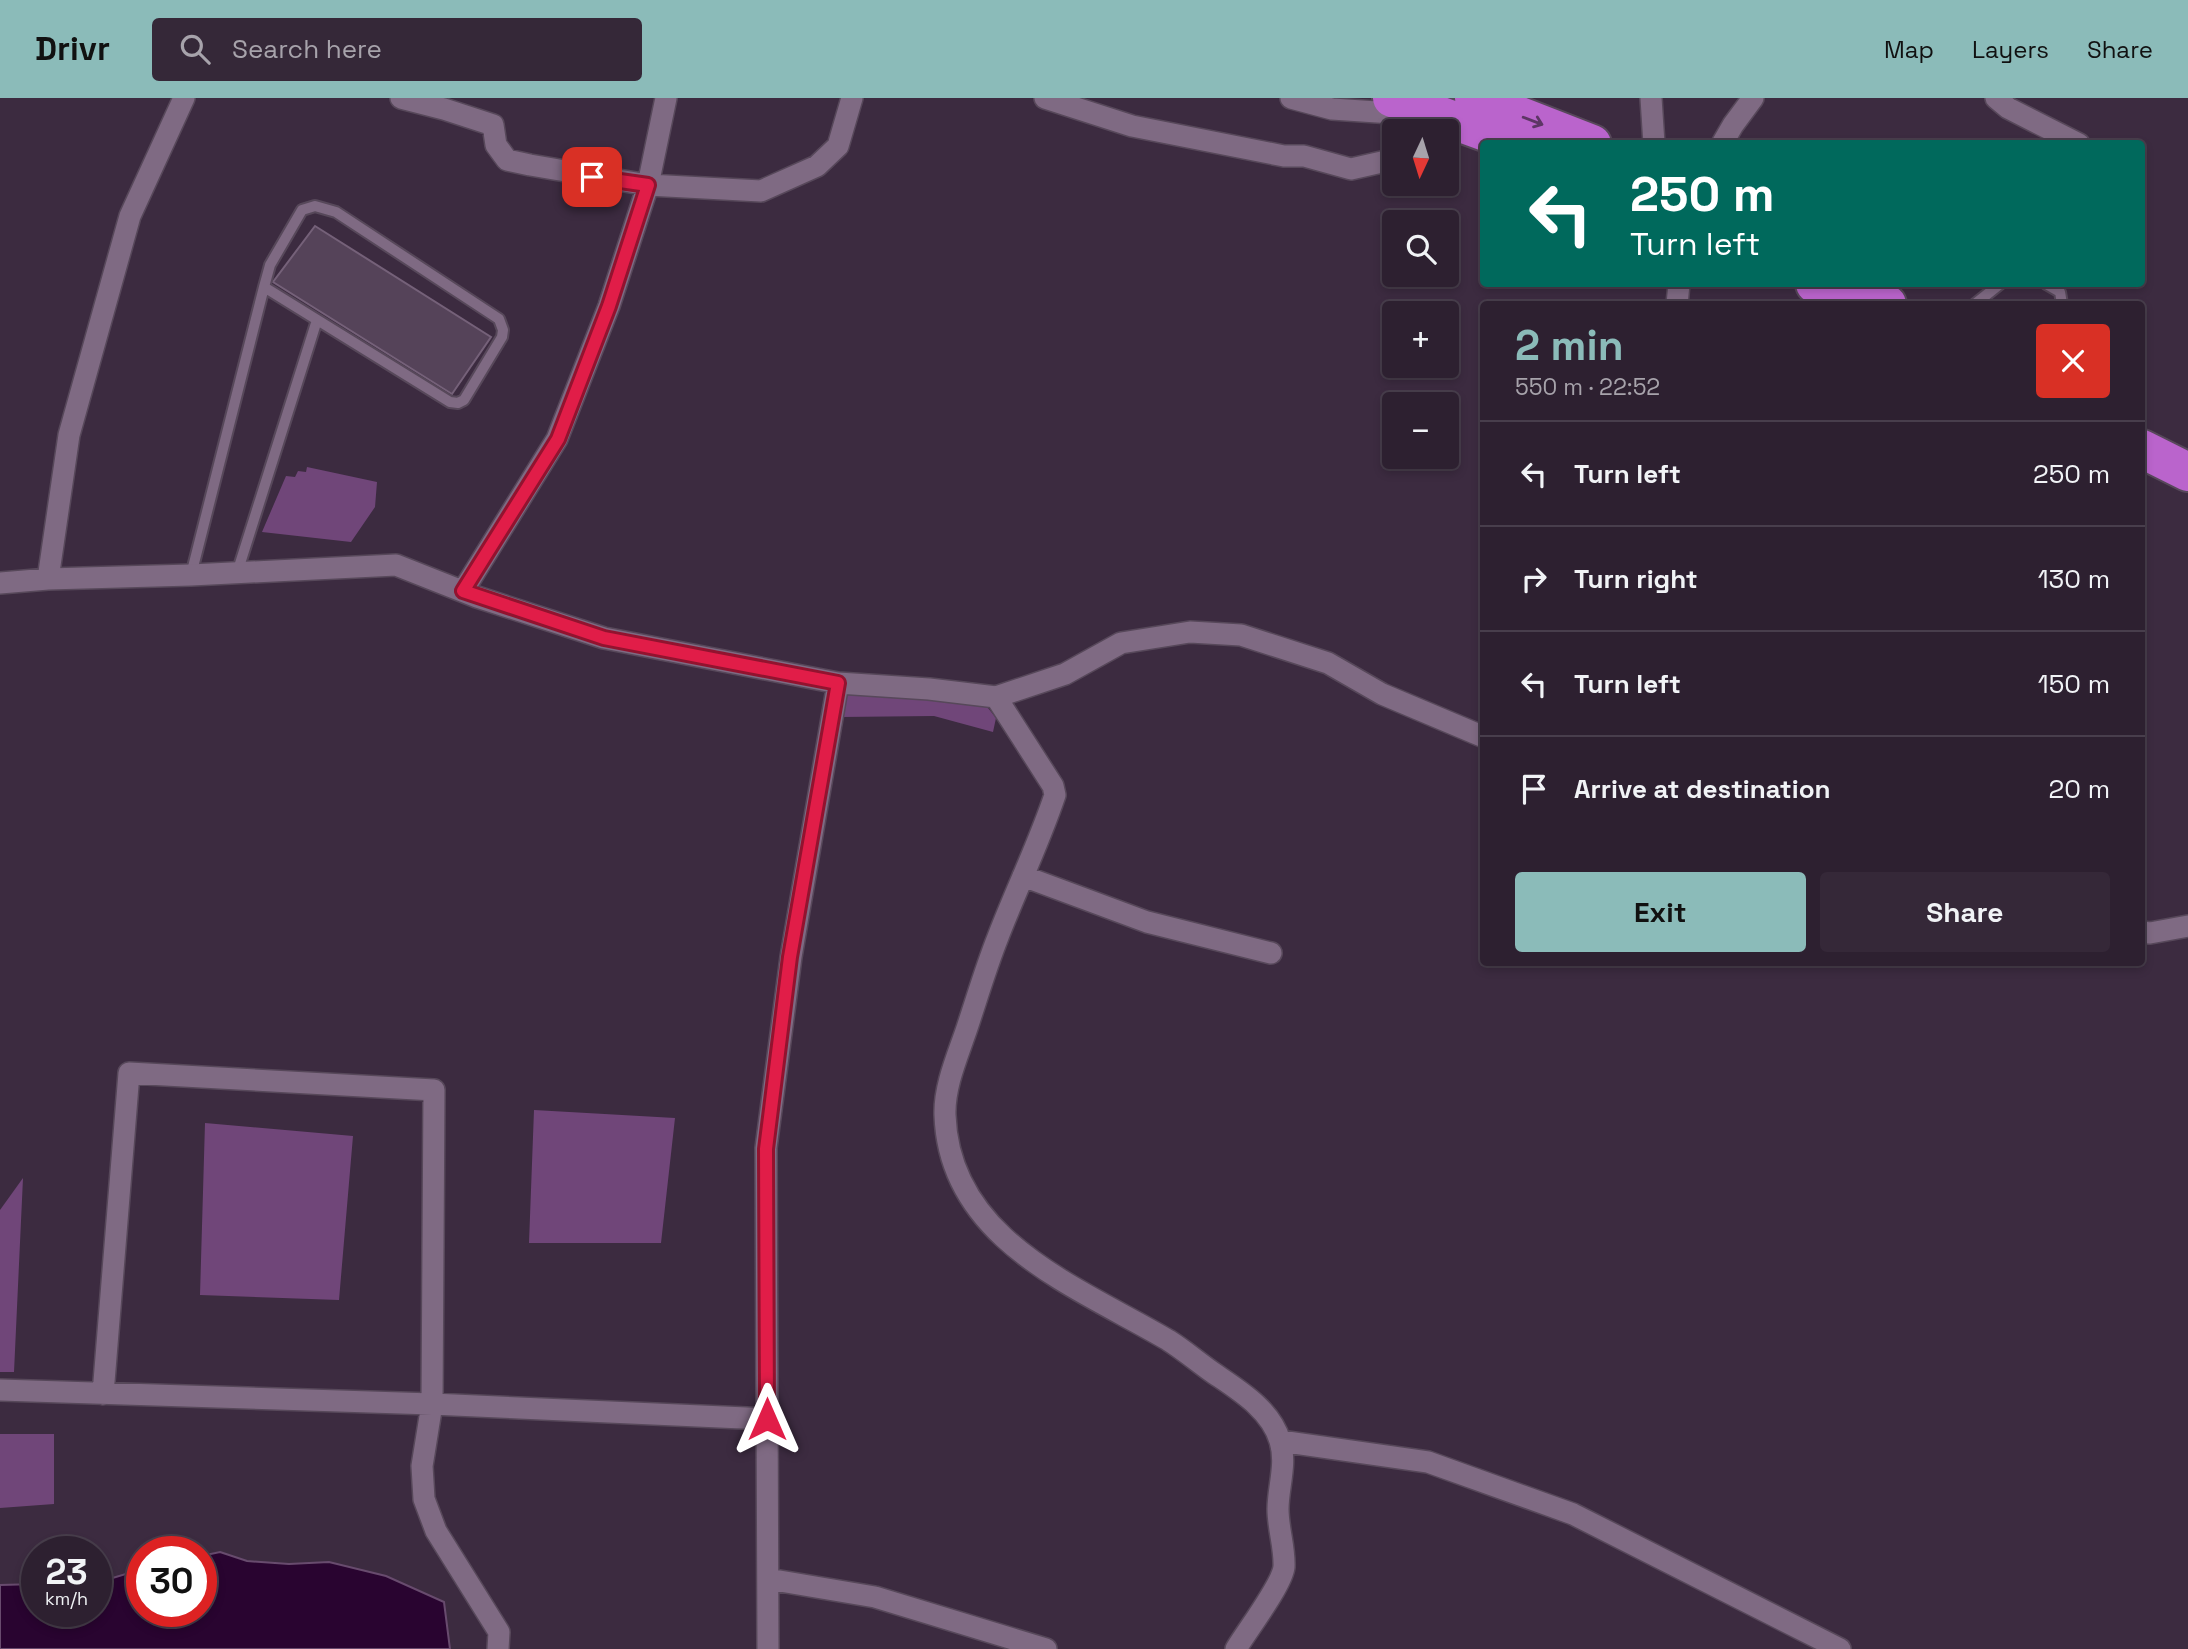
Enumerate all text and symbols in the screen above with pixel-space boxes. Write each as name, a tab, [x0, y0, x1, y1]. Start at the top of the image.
search box	[152, 18, 642, 81]
text: Drivr	[35, 28, 110, 70]
icon: search	[176, 30, 214, 68]
text: Search here	[232, 32, 382, 66]
text: Map	[1884, 34, 1934, 65]
text: Layers	[1972, 34, 2049, 65]
text: Share	[2087, 34, 2153, 65]
one-way arrow	[1521, 115, 1543, 128]
north arrow	[1382, 119, 1460, 196]
map controls	[1382, 119, 1459, 469]
pin	[562, 147, 622, 207]
icon: arrive	[573, 158, 611, 196]
text: 250 m	[1630, 163, 1775, 225]
icon: left	[1515, 168, 1606, 259]
button: search	[1382, 210, 1459, 287]
text: Turn left	[1630, 224, 1760, 264]
button: +	[1382, 301, 1459, 378]
text: 2 min	[1515, 319, 1624, 372]
button: close	[2036, 324, 2110, 398]
text: 550 m · 22:52	[1515, 372, 1660, 402]
button: −	[1382, 392, 1459, 469]
icon: left	[1515, 455, 1553, 493]
text: Turn left	[1574, 457, 1681, 491]
text: 250 m	[2033, 457, 2110, 491]
icon: right	[1515, 560, 1553, 598]
text: Turn right	[1574, 562, 1698, 596]
text: 130 m	[2038, 562, 2110, 596]
icon: left	[1515, 665, 1553, 703]
text: Turn left	[1574, 667, 1681, 701]
text: 150 m	[2038, 667, 2110, 701]
icon: arrive	[1515, 770, 1553, 808]
text: Arrive at destination	[1574, 772, 1831, 806]
text: 20 m	[2049, 772, 2110, 806]
button: Exit	[1515, 872, 1806, 952]
button: Share	[1820, 872, 2110, 952]
position arrow	[730, 1382, 804, 1456]
speed limit sign: 30	[126, 1536, 217, 1627]
text: 23	[45, 1550, 88, 1594]
text: km/h	[45, 1587, 88, 1610]

